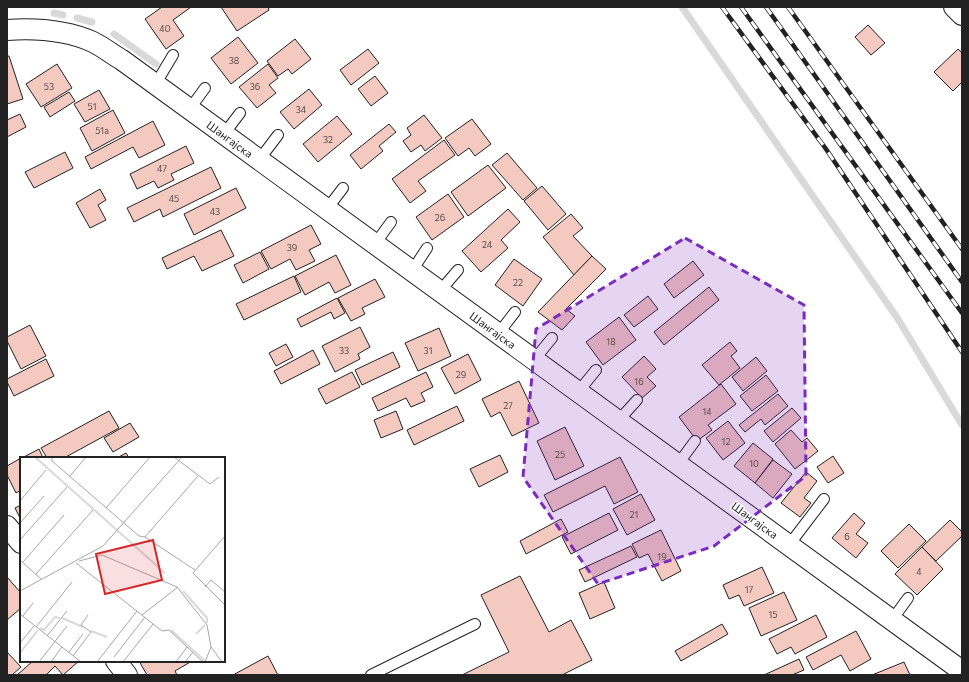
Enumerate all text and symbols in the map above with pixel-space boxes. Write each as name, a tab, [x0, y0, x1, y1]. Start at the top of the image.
house number: 40	[159, 23, 171, 34]
house number: 38	[229, 55, 239, 66]
house number: 53	[44, 81, 54, 92]
house number: 36	[250, 81, 260, 92]
house number: 51	[87, 101, 97, 112]
house number: 34	[296, 104, 307, 115]
street label: Шангајска	[204, 118, 256, 160]
house number: 51a	[95, 125, 109, 136]
house number: 32	[323, 134, 333, 145]
house number: 47	[157, 163, 167, 174]
house number: 45	[169, 193, 179, 204]
house number: 43	[210, 206, 220, 217]
house number: 26	[435, 212, 445, 223]
house number: 24	[482, 239, 493, 250]
house number: 39	[287, 242, 297, 253]
house number: 22	[513, 277, 523, 288]
street label: Шангајска	[467, 309, 519, 351]
house number: 18	[606, 336, 616, 347]
house number: 33	[339, 345, 349, 356]
house number: 31	[424, 345, 432, 356]
house number: 29	[456, 369, 466, 380]
house number: 16	[634, 376, 644, 387]
house number: 27	[503, 400, 513, 411]
house number: 14	[702, 406, 712, 417]
house number: 12	[722, 436, 730, 447]
house number: 25	[555, 449, 565, 460]
inset map	[20, 457, 225, 662]
house number: 10	[749, 458, 759, 469]
street label: Шангајска	[729, 499, 781, 541]
house number: 21	[630, 509, 638, 520]
house number: 6	[844, 531, 850, 542]
house number: 19	[657, 551, 667, 562]
house number: 4	[916, 566, 922, 577]
house number: 17	[745, 584, 754, 595]
house number: 15	[768, 609, 778, 620]

